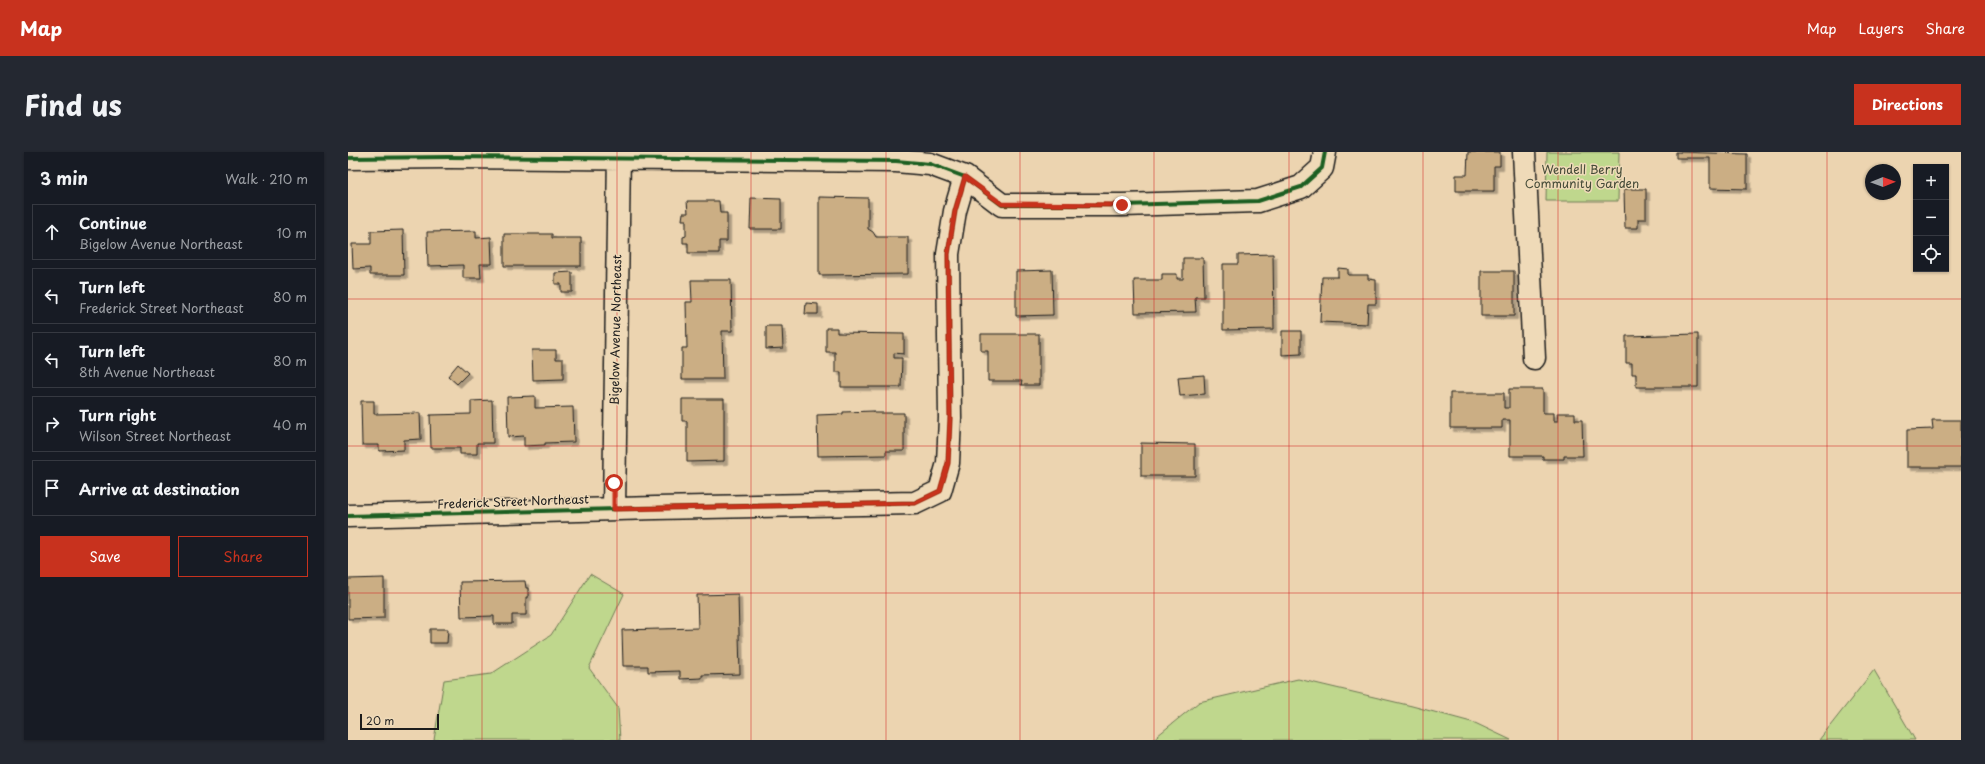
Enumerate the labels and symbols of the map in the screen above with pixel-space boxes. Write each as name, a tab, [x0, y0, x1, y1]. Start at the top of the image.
park label: Wendell Berry Community Garden	[1525, 160, 1639, 192]
north arrow	[1865, 164, 1901, 200]
route end	[1113, 196, 1131, 214]
street label: Bigelow Avenue Northeast	[605, 254, 625, 406]
route start	[605, 474, 623, 492]
street label: Frederick Street Northeast	[437, 489, 589, 513]
scale bar	[360, 712, 439, 731]

